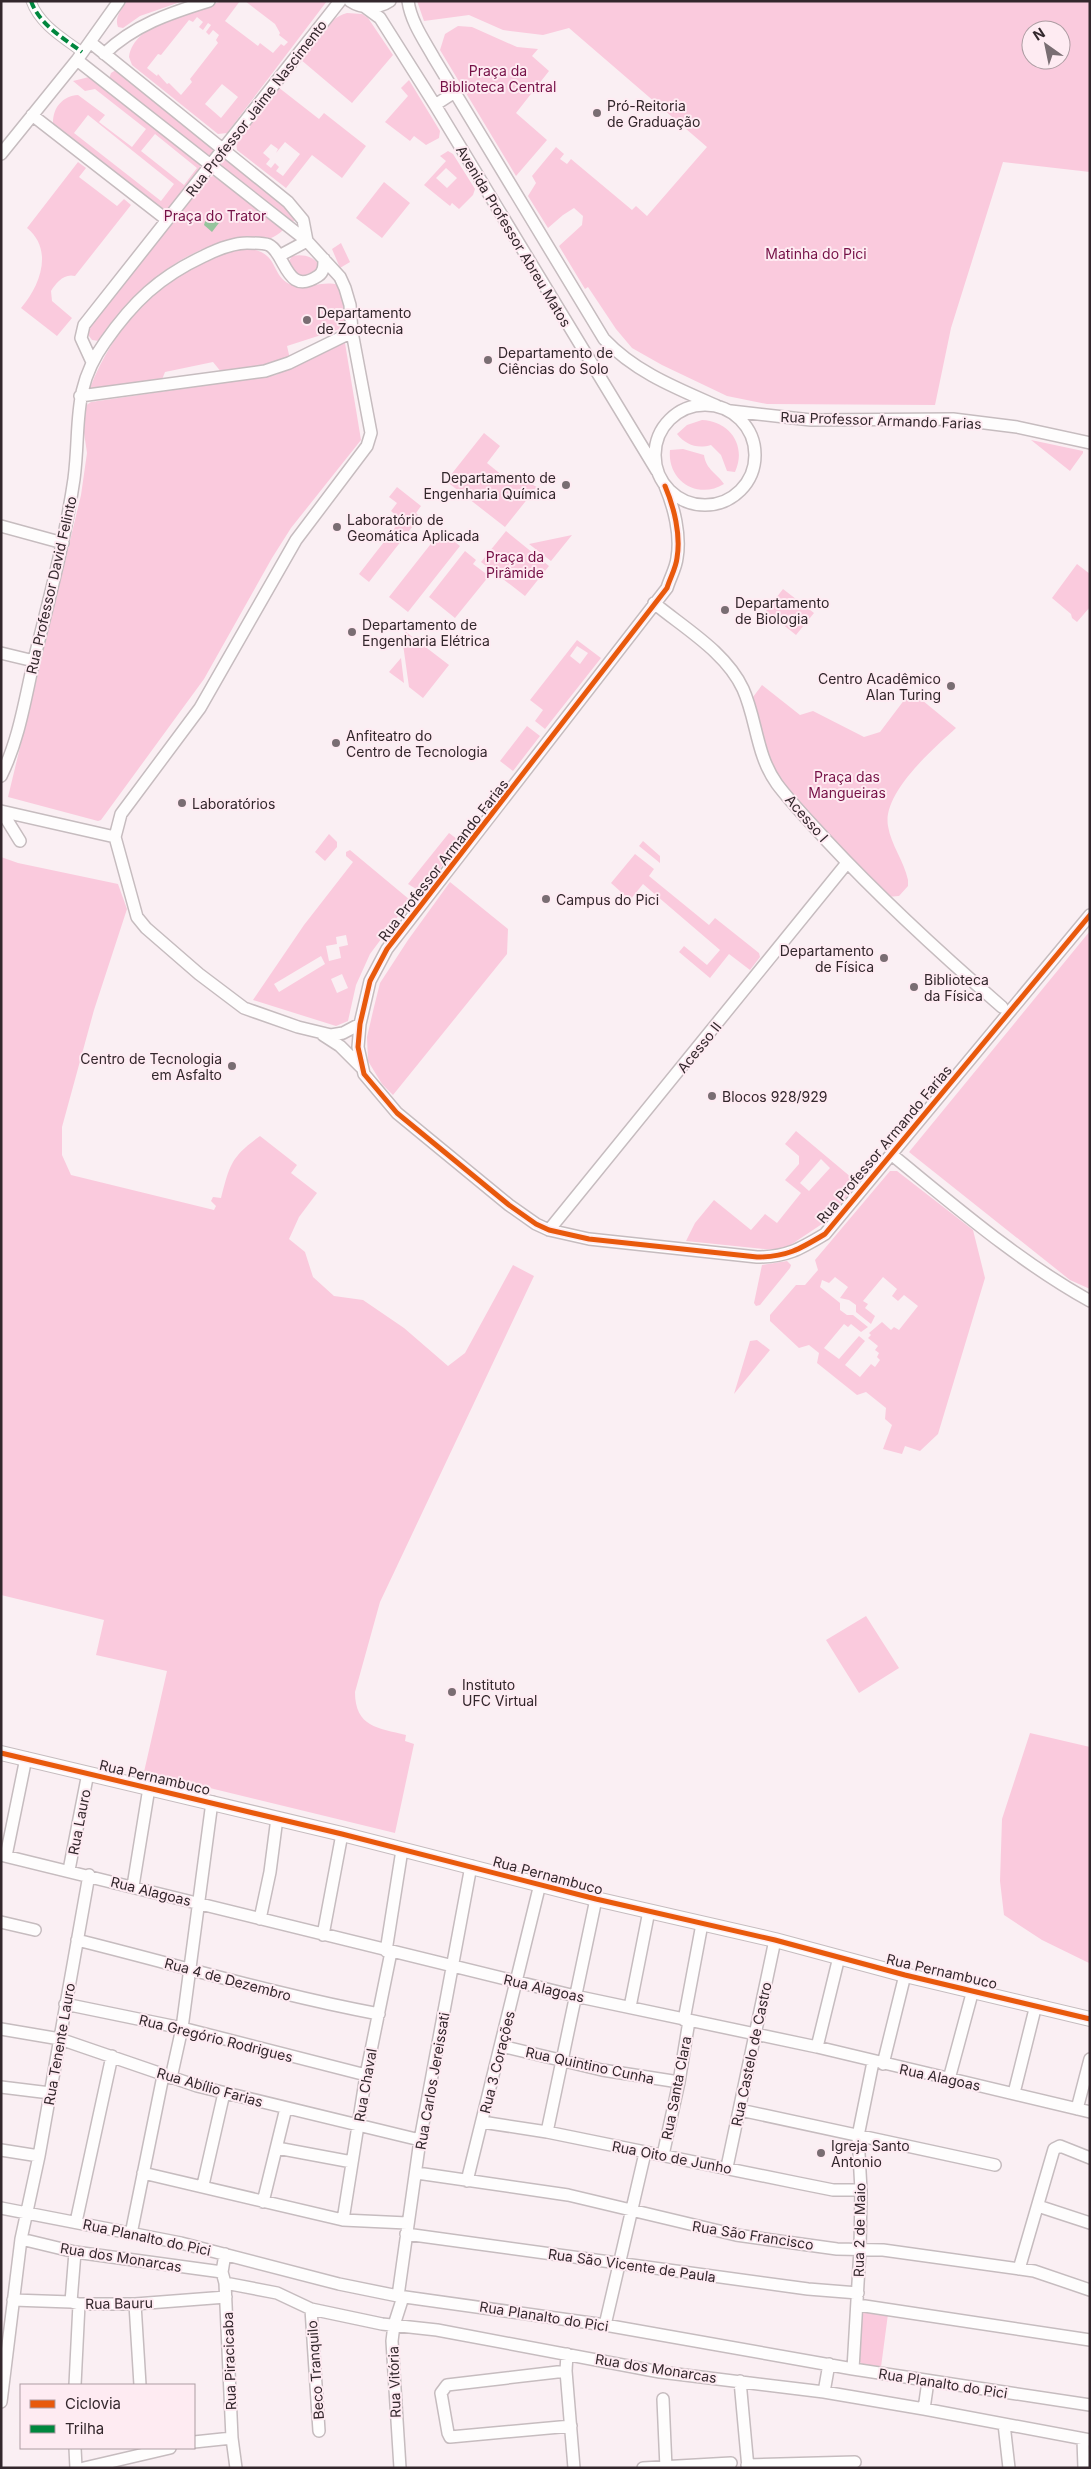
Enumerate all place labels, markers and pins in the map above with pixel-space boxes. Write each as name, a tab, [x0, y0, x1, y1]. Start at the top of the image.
place label: Pró-Reitoria de Graduação	[607, 97, 700, 130]
marker: Pró-Reitoria de Graduação	[591, 107, 603, 119]
place label: Departamento de Zootecnia	[317, 304, 411, 337]
marker: Departamento de Zootecnia	[301, 314, 313, 326]
place label: Departamento de Ciências do Solo	[498, 344, 613, 377]
marker: Departamento de Ciências do Solo	[482, 354, 494, 366]
place label: Departamento de Engenharia Química	[423, 469, 556, 502]
marker: Departamento de Engenharia Química	[560, 479, 572, 491]
place label: Laboratório de Geomática Aplicada	[347, 511, 479, 544]
marker: Laboratório de Geomática Aplicada	[331, 521, 343, 533]
place label: Departamento de Biologia	[735, 594, 829, 627]
marker: Departamento de Biologia	[719, 604, 731, 616]
place label: Departamento de Engenharia Elétrica	[362, 616, 490, 649]
marker: Departamento de Engenharia Elétrica	[346, 626, 358, 638]
place label: Centro Acadêmico Alan Turing	[818, 670, 941, 703]
marker: Centro Acadêmico Alan Turing	[945, 680, 957, 692]
place label: Anfiteatro do Centro de Tecnologia	[346, 727, 488, 760]
marker: Anfiteatro do Centro de Tecnologia	[330, 737, 342, 749]
place label: Laboratórios	[192, 795, 275, 812]
marker: Laboratórios	[176, 797, 188, 809]
place label: Campus do Pici	[556, 891, 659, 908]
marker: Campus do Pici	[540, 893, 552, 905]
place label: Departamento de Física	[780, 942, 874, 975]
marker: Departamento de Física	[878, 952, 890, 964]
place label: Biblioteca da Física	[924, 971, 989, 1004]
marker: Biblioteca da Física	[908, 981, 920, 993]
place label: Centro de Tecnologia em Asfalto	[80, 1050, 222, 1083]
marker: Centro de Tecnologia em Asfalto	[226, 1060, 238, 1072]
place label: Blocos 928/929	[722, 1088, 828, 1105]
marker: Blocos 928/929	[706, 1090, 718, 1102]
place label: Instituto UFC Virtual	[462, 1676, 538, 1709]
marker: Instituto UFC Virtual	[446, 1686, 458, 1698]
place label: Igreja Santo Antonio	[831, 2137, 910, 2170]
marker: Igreja Santo Antonio	[815, 2147, 827, 2159]

